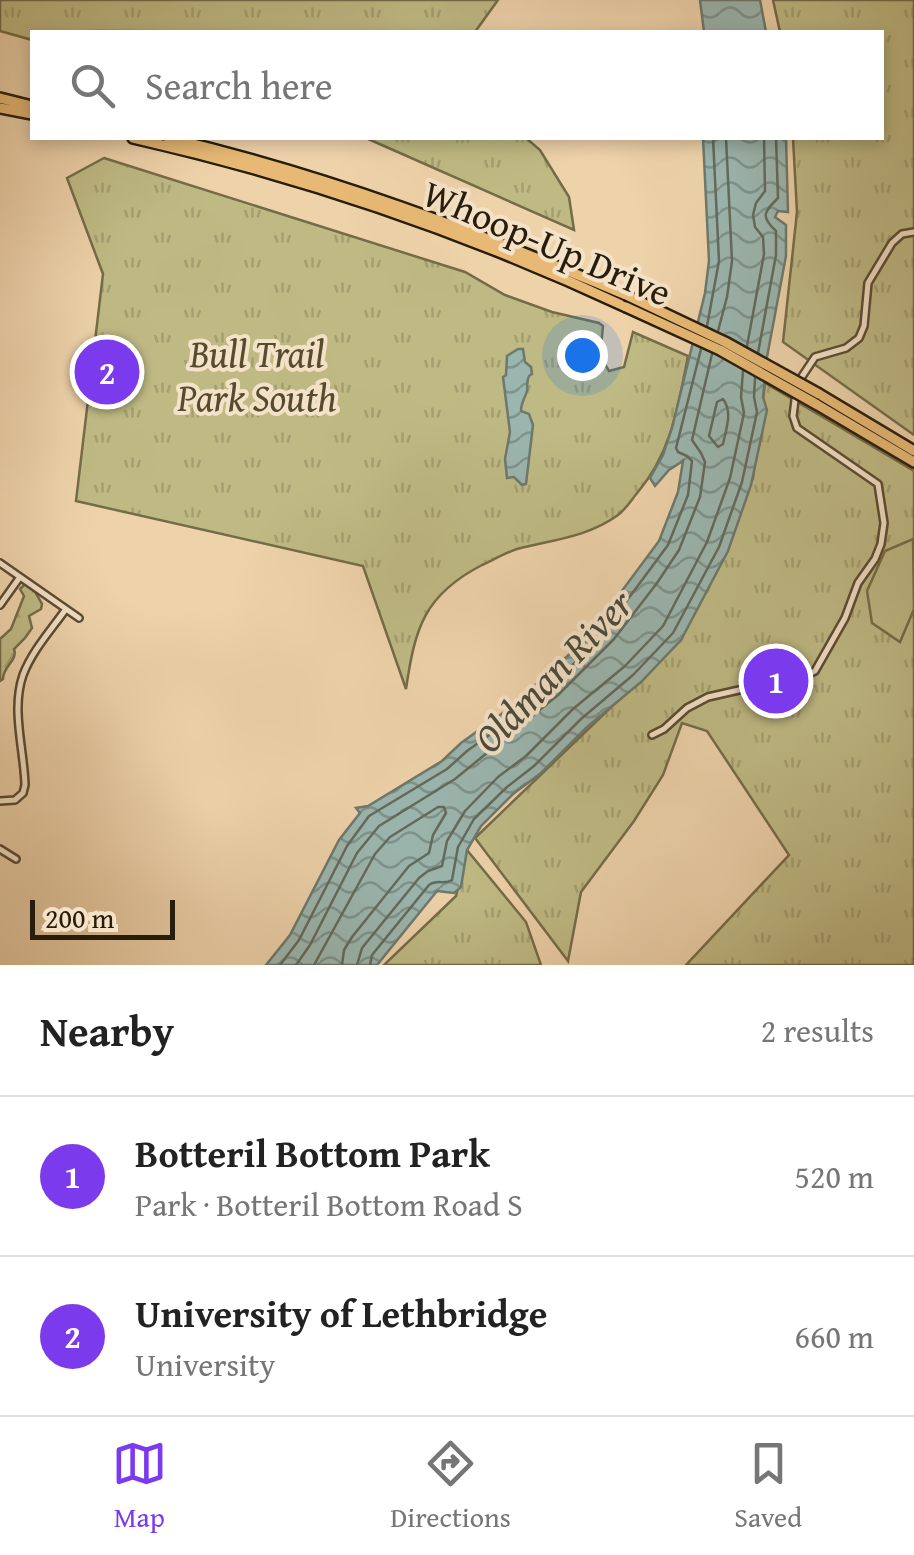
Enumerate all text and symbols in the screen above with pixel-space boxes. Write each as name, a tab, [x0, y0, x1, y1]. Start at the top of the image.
search box	[30, 30, 884, 140]
text: Search here	[145, 57, 333, 113]
icon: search	[65, 58, 120, 113]
street label: Whoop-Up Drive	[414, 165, 680, 320]
park label: Bull Trail Park South	[176, 325, 337, 425]
your location	[557, 330, 608, 381]
pin: 2	[74, 334, 140, 410]
water label: Oldman River	[459, 575, 647, 766]
pin: 1	[744, 644, 808, 718]
scale bar	[30, 895, 175, 940]
text: 200 m	[45, 897, 114, 938]
text: Nearby	[40, 1000, 174, 1061]
text: 2 results	[761, 1007, 874, 1054]
text: Botteril Bottom Park	[135, 1125, 490, 1181]
text: 1	[64, 1153, 81, 1200]
text: 520 m	[795, 1153, 874, 1200]
text: Park · Botteril Bottom Road S	[135, 1181, 523, 1228]
text: University of Lethbridge	[135, 1285, 548, 1341]
text: 2	[64, 1313, 81, 1360]
text: 660 m	[795, 1313, 874, 1360]
text: University	[135, 1341, 275, 1388]
tab: Map	[112, 1436, 167, 1537]
tab: Directions	[390, 1436, 511, 1537]
tab: Saved	[734, 1436, 802, 1537]

